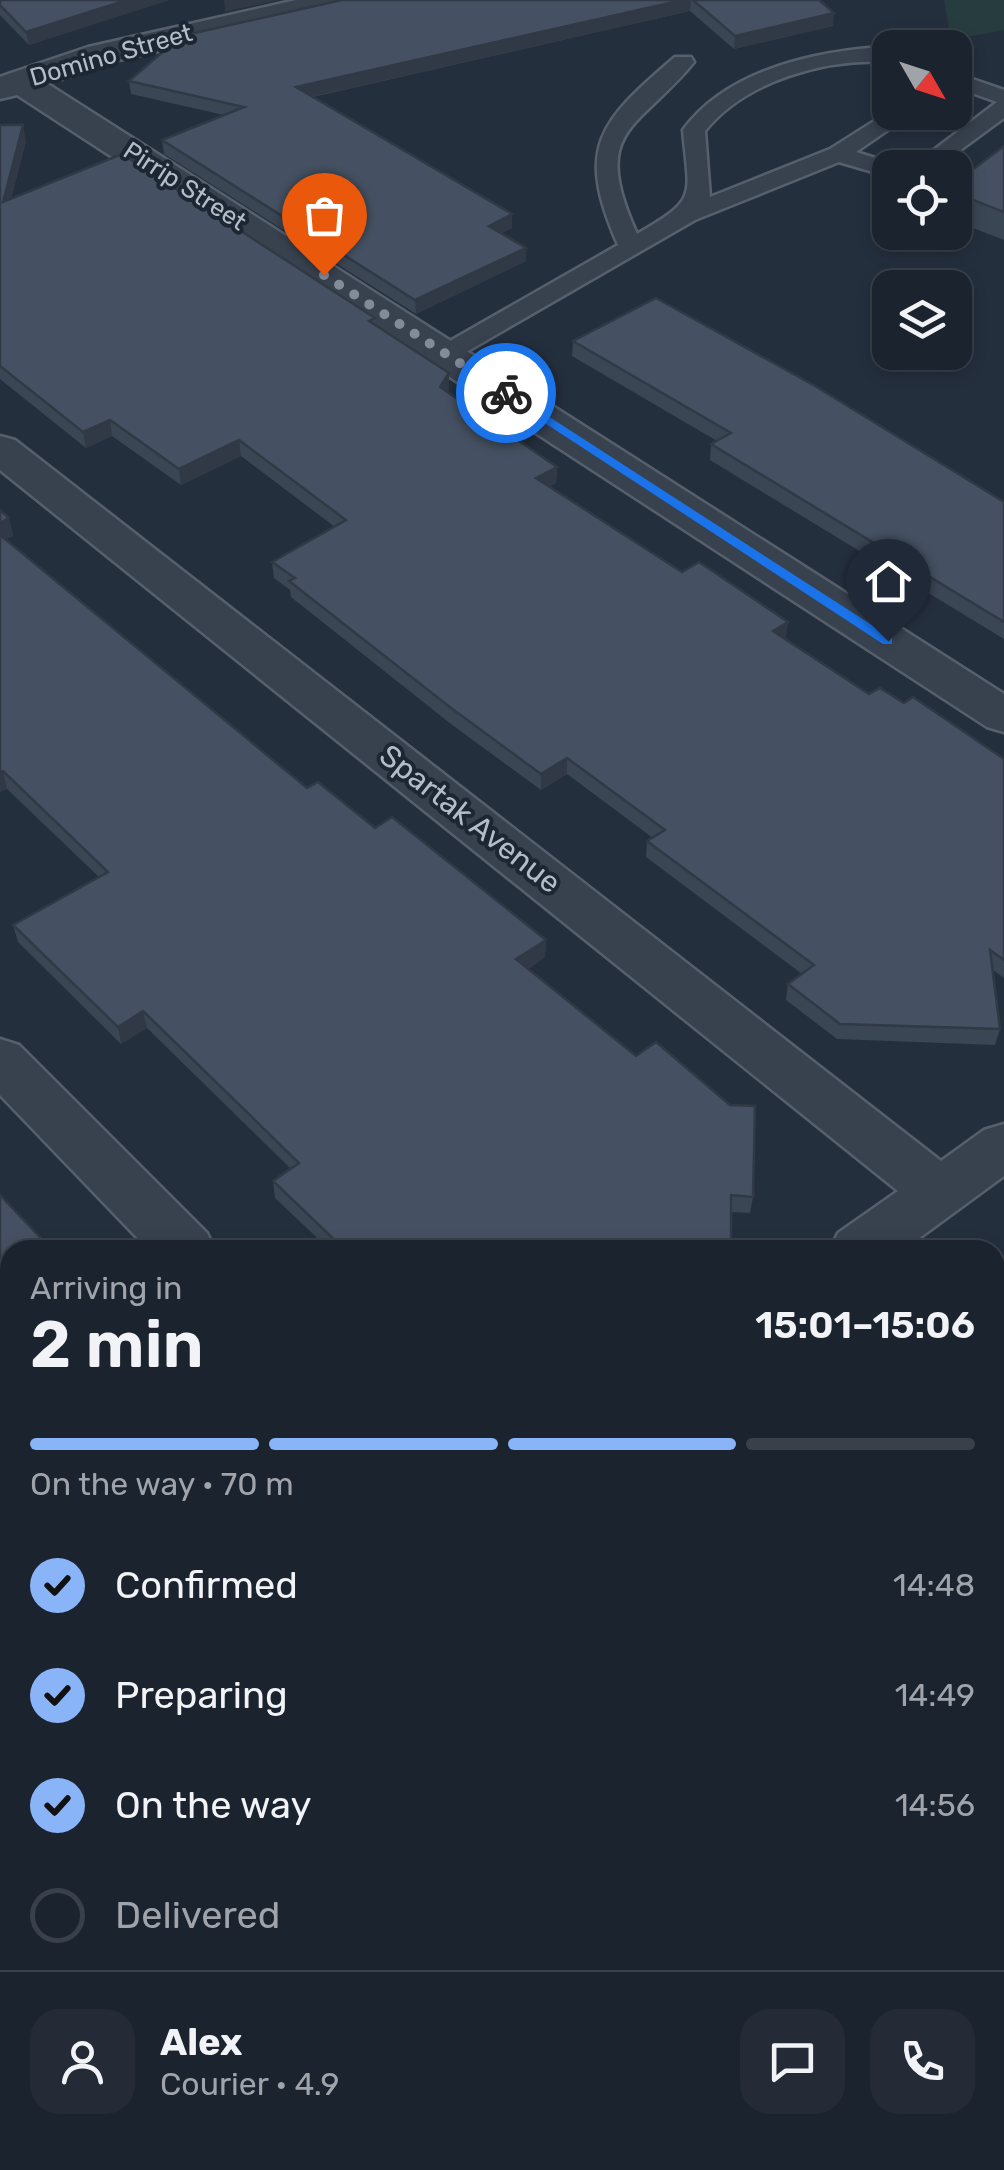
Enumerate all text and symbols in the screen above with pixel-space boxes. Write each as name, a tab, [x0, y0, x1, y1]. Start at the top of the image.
street label: Domino Street	[26, 18, 196, 92]
north arrow	[872, 30, 972, 130]
map controls	[872, 30, 972, 370]
street label: Pirrip Street	[118, 136, 252, 237]
button: locate	[872, 150, 972, 250]
pin	[282, 173, 367, 276]
icon: bag	[297, 188, 352, 243]
button: layers	[872, 270, 972, 370]
courier	[456, 343, 556, 443]
icon: bike	[479, 366, 534, 421]
pin	[846, 539, 931, 642]
icon: home	[861, 554, 916, 609]
street label: Spartak Avenue	[372, 737, 568, 901]
text: Arriving in	[30, 1269, 182, 1307]
text: 15:01–15:06	[755, 1302, 975, 1348]
text: 2 min	[30, 1306, 204, 1383]
text: On the way · 70 m	[30, 1465, 294, 1503]
icon: check	[30, 1558, 85, 1613]
text: Confirmed	[115, 1562, 298, 1608]
text: 14:48	[893, 1566, 975, 1604]
icon: check	[30, 1668, 85, 1723]
text: Preparing	[115, 1672, 288, 1718]
text: 14:49	[895, 1676, 975, 1714]
icon: check	[30, 1778, 85, 1833]
text: On the way	[115, 1782, 311, 1828]
text: 14:56	[895, 1786, 975, 1824]
text: Delivered	[115, 1892, 280, 1938]
button: person	[30, 2009, 135, 2114]
button: chat	[740, 2009, 845, 2114]
button: phone	[870, 2009, 975, 2114]
text: Alex	[160, 2019, 242, 2065]
text: Courier · 4.9	[160, 2065, 339, 2103]

